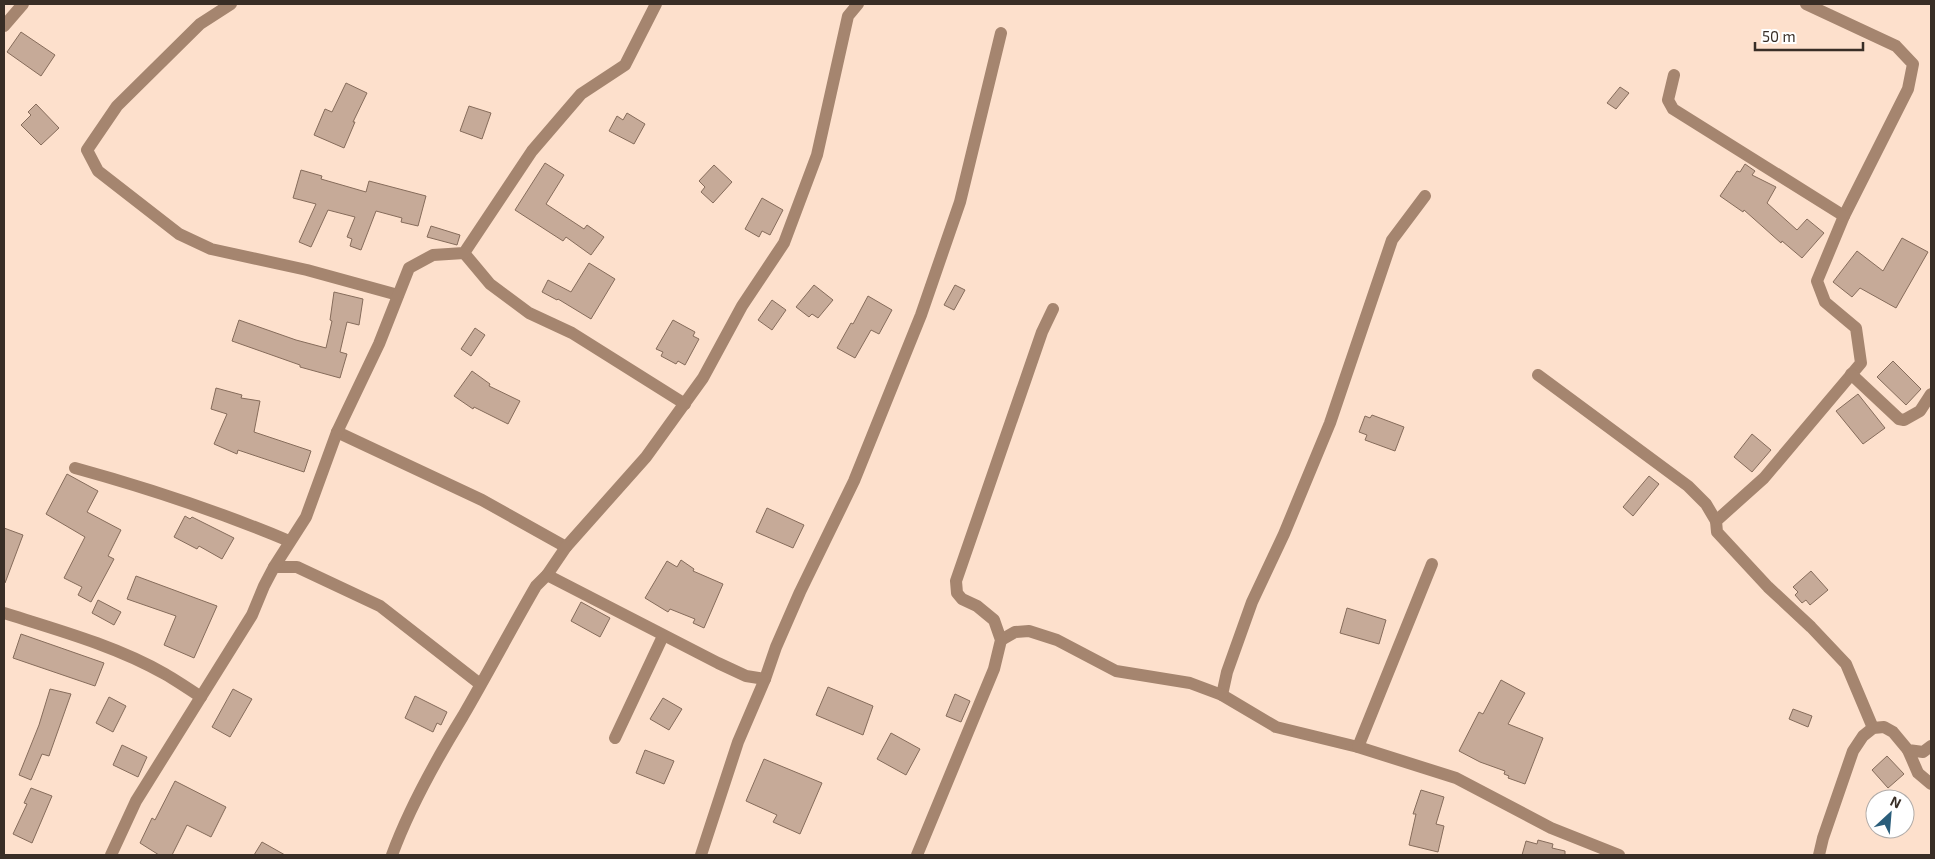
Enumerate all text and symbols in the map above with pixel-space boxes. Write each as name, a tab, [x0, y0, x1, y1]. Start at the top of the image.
scale bar	[1755, 20, 1862, 52]
text: 50 m	[1762, 27, 1796, 45]
north arrow	[1865, 789, 1915, 839]
text: N	[1888, 792, 1904, 812]

